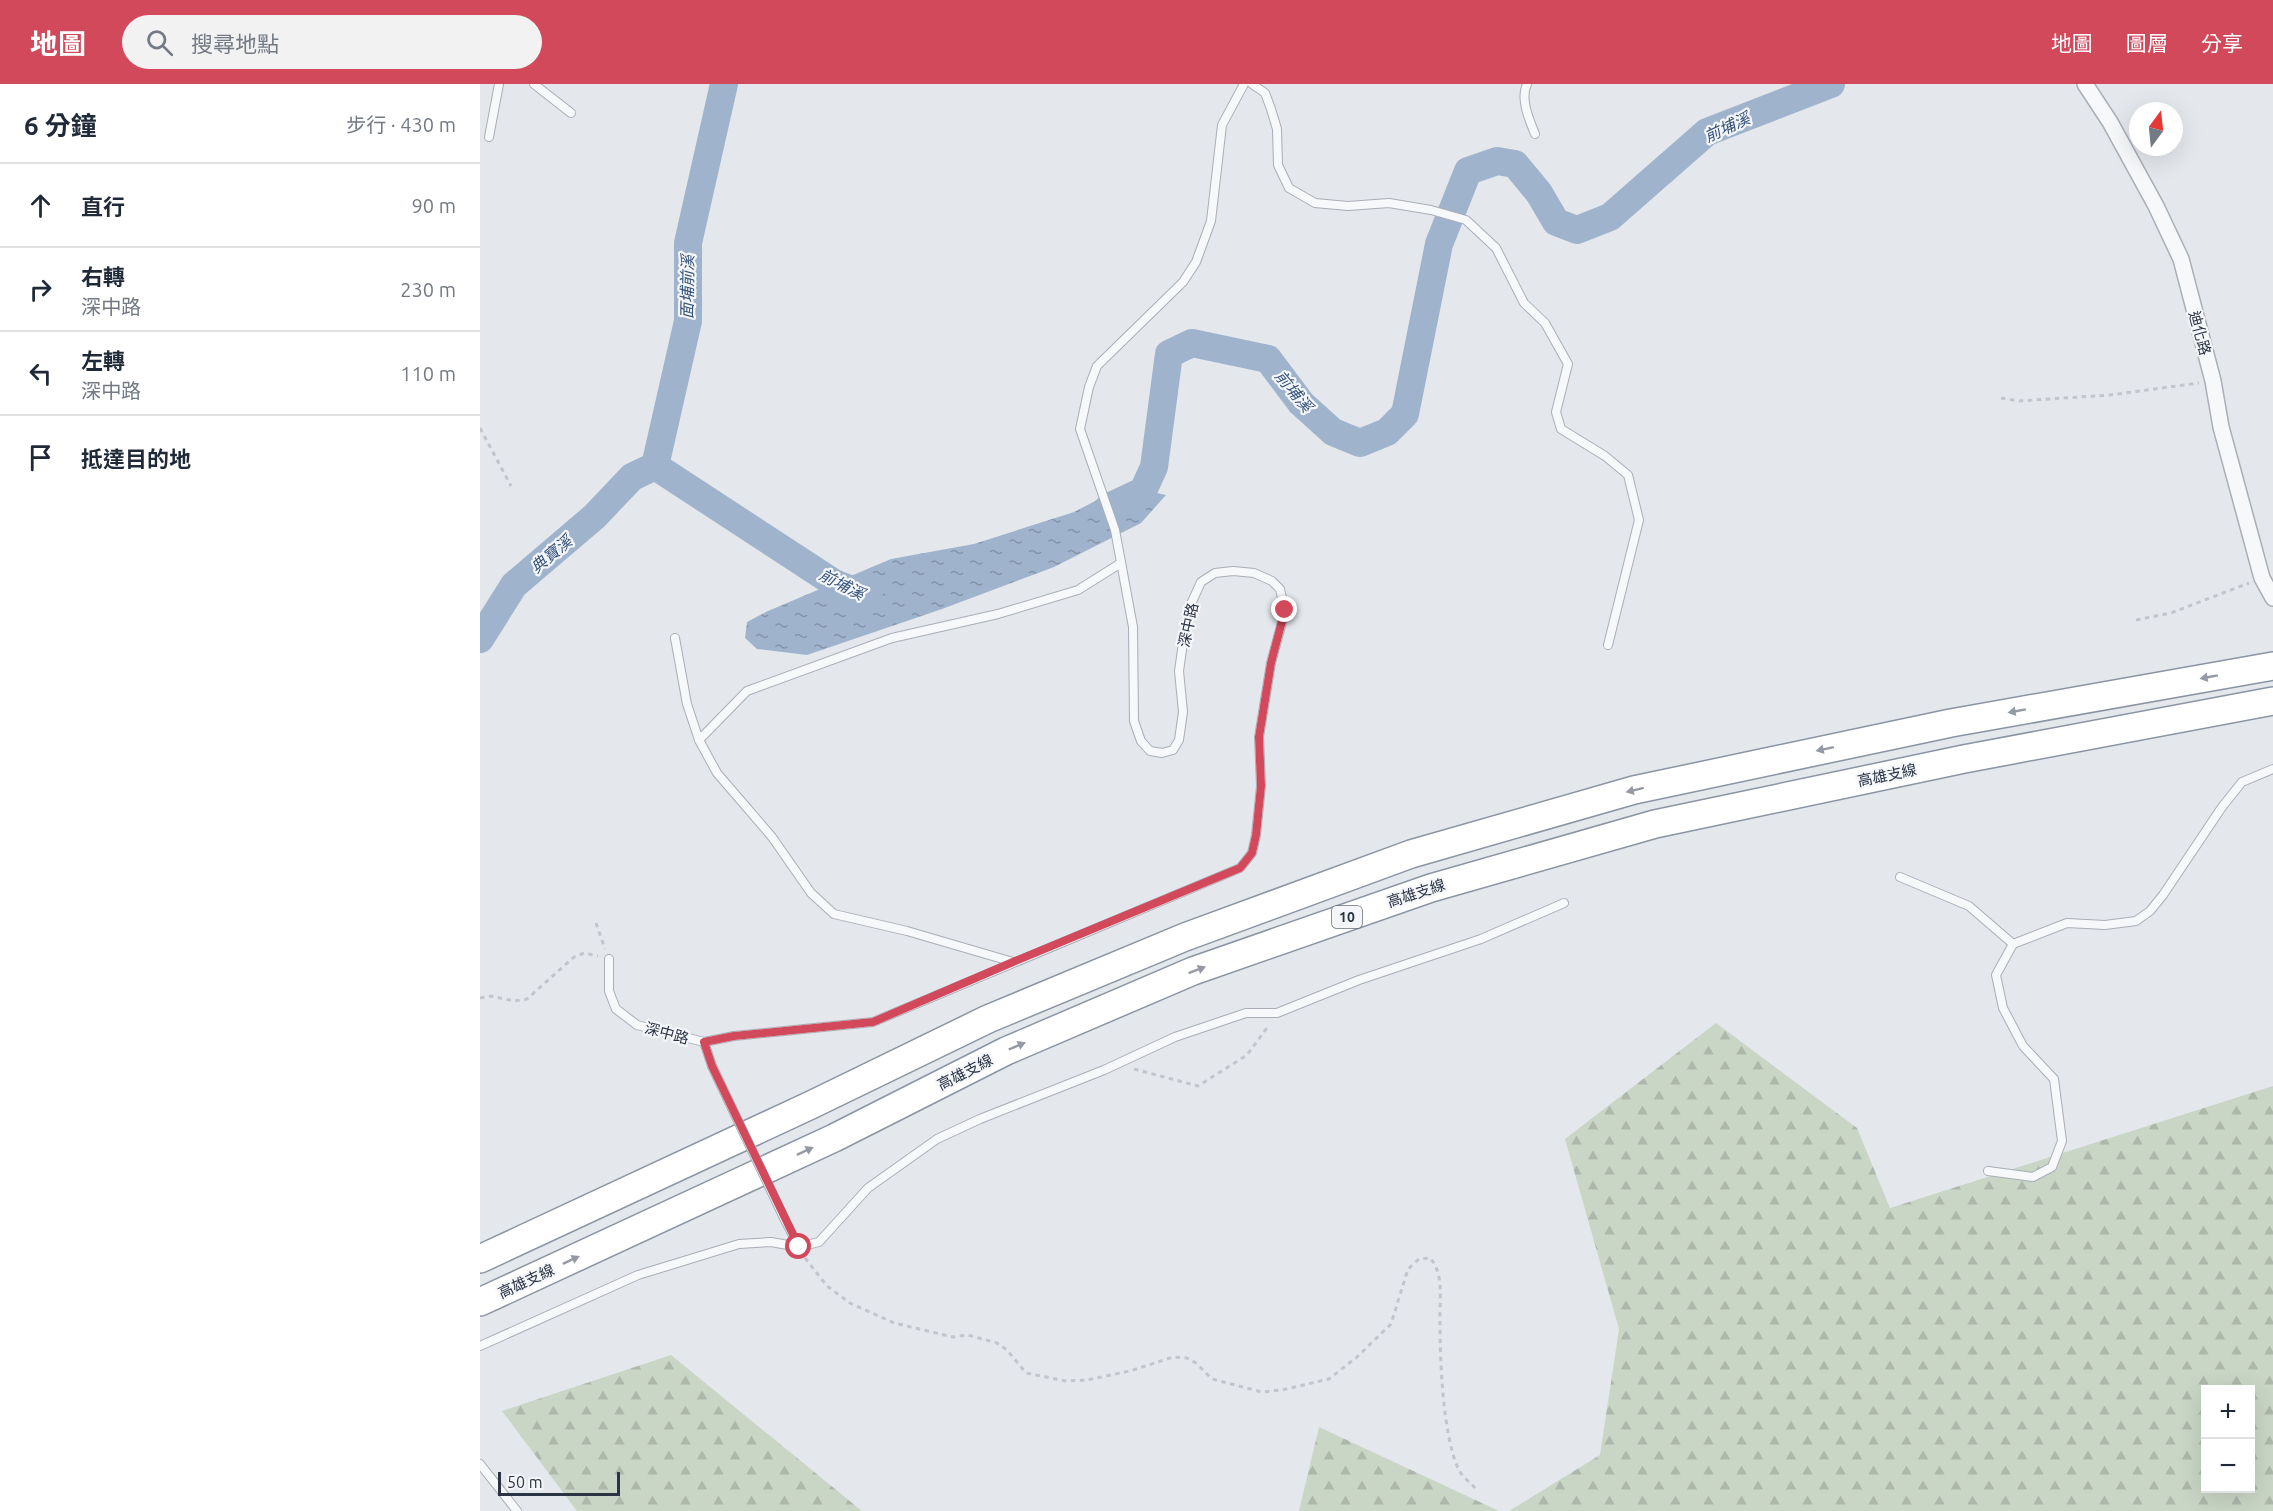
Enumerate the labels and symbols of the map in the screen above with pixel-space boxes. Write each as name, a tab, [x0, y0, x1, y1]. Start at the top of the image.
north arrow	[2129, 102, 2183, 156]
water label: 前埔溪	[1701, 108, 1754, 145]
water label: 面埔前溪	[677, 253, 697, 319]
street label: 迪化路	[2186, 309, 2214, 357]
water label: 前埔溪	[1272, 367, 1318, 417]
water label: 典寶溪	[527, 530, 577, 576]
water label: 前埔溪	[817, 565, 869, 604]
route end	[1271, 596, 1297, 622]
street label: 深中路	[1175, 601, 1201, 649]
one-way arrow	[2199, 673, 2218, 682]
one-way arrow	[2007, 707, 2026, 716]
one-way arrow	[1816, 745, 1835, 754]
street label: 高雄支線	[1856, 760, 1918, 790]
one-way arrow	[1626, 785, 1644, 795]
street label: 高雄支線	[1385, 876, 1447, 910]
road number: 10	[1332, 906, 1362, 928]
one-way arrow	[1188, 965, 1206, 974]
street label: 深中路	[643, 1019, 691, 1047]
one-way arrow	[1009, 1041, 1027, 1051]
street label: 高雄支線	[934, 1051, 996, 1093]
one-way arrow	[797, 1147, 814, 1156]
route start	[785, 1233, 811, 1259]
one-way arrow	[563, 1255, 581, 1265]
street label: 高雄支線	[495, 1261, 557, 1301]
scale bar	[498, 1469, 620, 1496]

